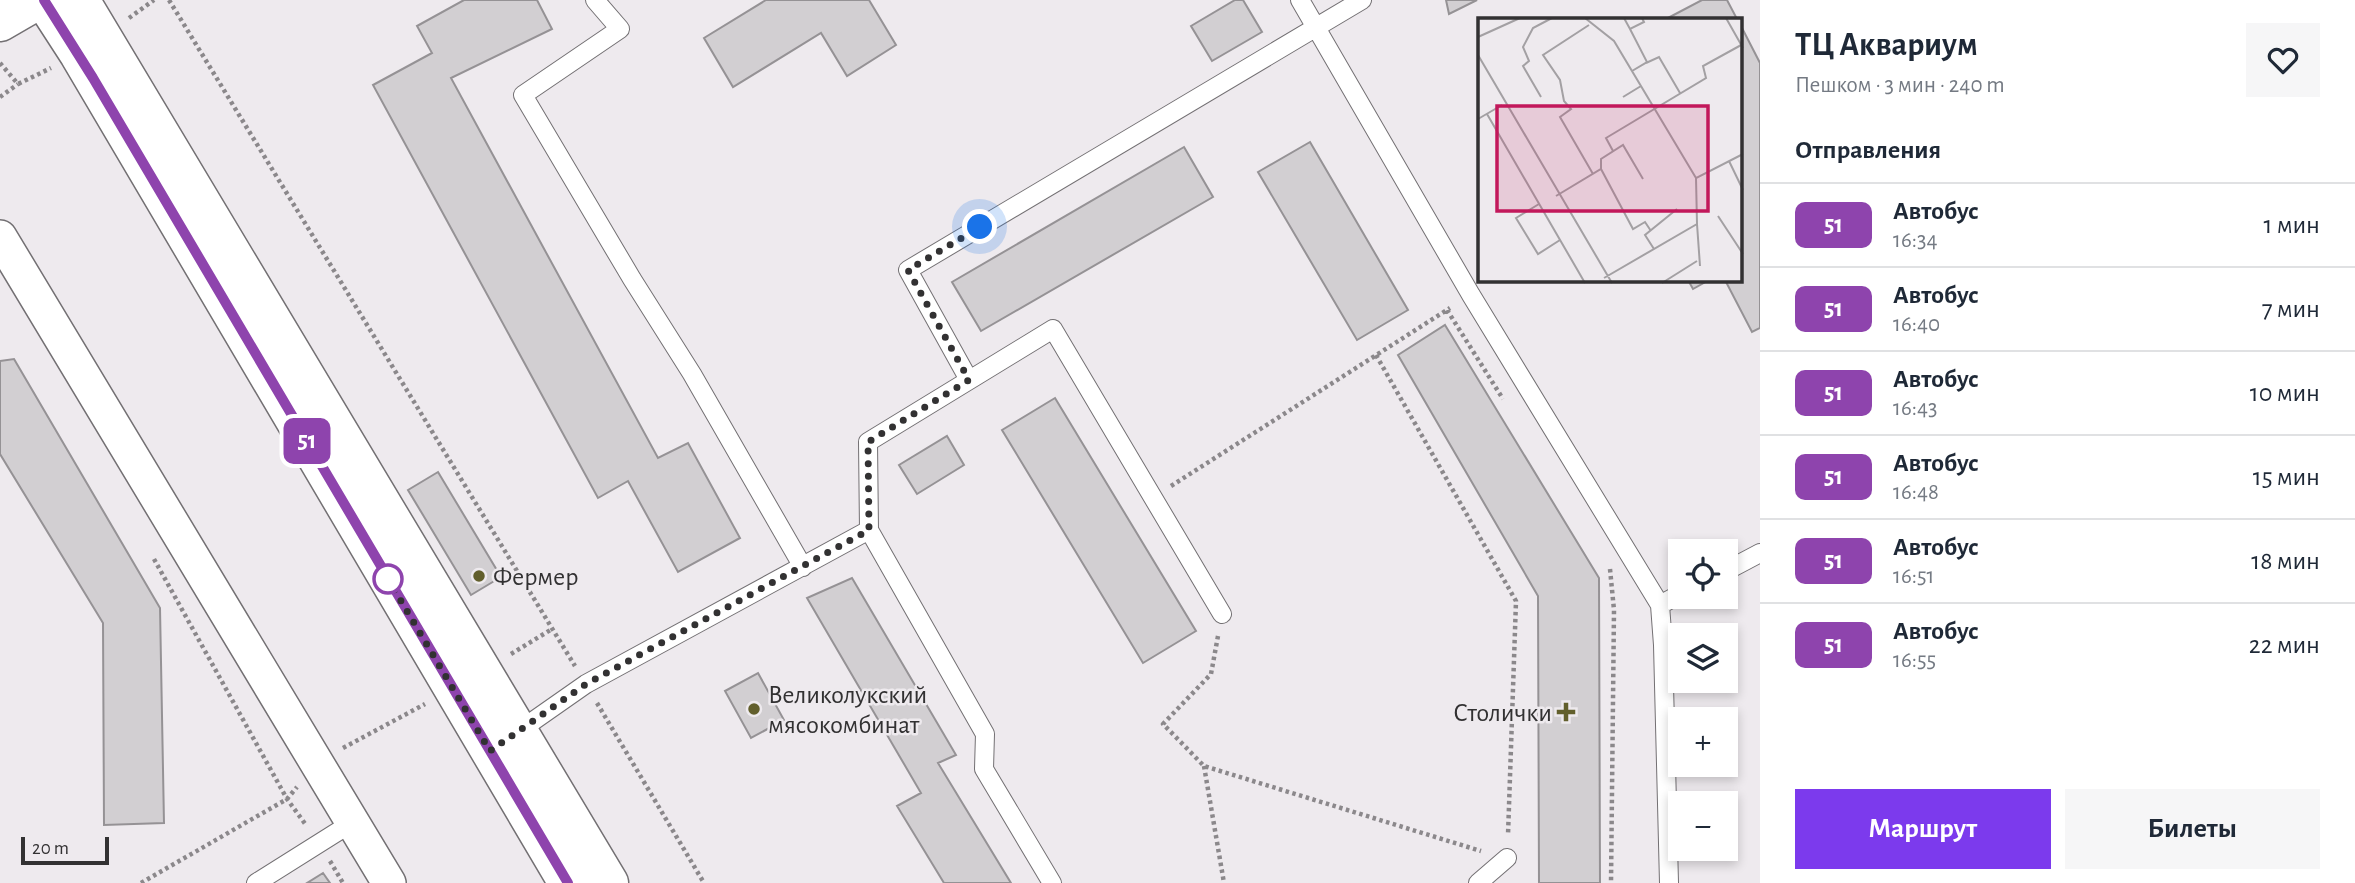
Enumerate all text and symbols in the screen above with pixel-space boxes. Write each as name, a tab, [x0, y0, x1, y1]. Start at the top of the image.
inset map	[1478, 18, 1742, 282]
button: heart	[2246, 23, 2320, 97]
text: ТЦ Аквариум	[1795, 29, 1978, 62]
text: Пешком · 3 мин · 240 m	[1795, 74, 2005, 97]
text: Отправления	[1795, 137, 1941, 163]
text: Автобус	[1893, 198, 1979, 224]
your location	[962, 209, 997, 244]
text: 1 мин	[2264, 212, 2320, 238]
text: 51	[1824, 213, 1843, 237]
text: 16:34	[1893, 229, 1938, 252]
text: Автобус	[1893, 282, 1979, 308]
text: 7 мин	[2262, 296, 2320, 322]
text: 51	[1824, 297, 1843, 321]
text: 16:40	[1893, 313, 1940, 336]
text: Автобус	[1893, 366, 1979, 392]
text: 10 мин	[2250, 380, 2320, 406]
text: 51	[1824, 381, 1843, 405]
text: 16:43	[1893, 397, 1938, 420]
line badge: 51	[276, 418, 338, 464]
text: 51	[297, 429, 317, 453]
text: Автобус	[1893, 450, 1979, 476]
text: 15 мин	[2253, 464, 2320, 490]
text: 51	[1824, 465, 1843, 489]
text: 16:48	[1893, 481, 1939, 504]
text: Автобус	[1893, 534, 1979, 560]
map controls	[1668, 539, 1738, 861]
button: locate	[1668, 539, 1738, 609]
text: 18 мин	[2251, 548, 2320, 574]
text: 51	[1824, 549, 1843, 573]
unlabelled marker	[373, 564, 403, 594]
place label: Фермер	[493, 564, 578, 590]
text: 16:51	[1893, 565, 1935, 588]
marker: Фермер	[471, 568, 487, 584]
text: Автобус	[1893, 618, 1979, 644]
button: layers	[1668, 623, 1738, 693]
text: 22 мин	[2249, 632, 2320, 658]
text: 51	[1824, 633, 1843, 657]
text: 16:55	[1893, 649, 1936, 672]
place label: Великолукский мясокомбинат	[768, 682, 927, 738]
place label: Столички	[1453, 700, 1552, 726]
marker: Великолукский мясокомбинат	[746, 701, 762, 717]
marker: Столички	[1558, 704, 1574, 720]
button: +	[1668, 707, 1738, 777]
button: Маршрут	[1795, 789, 2051, 869]
button: Билеты	[2065, 789, 2320, 869]
button: −	[1668, 791, 1738, 861]
scale bar	[21, 834, 108, 866]
text: 20 m	[32, 839, 69, 858]

